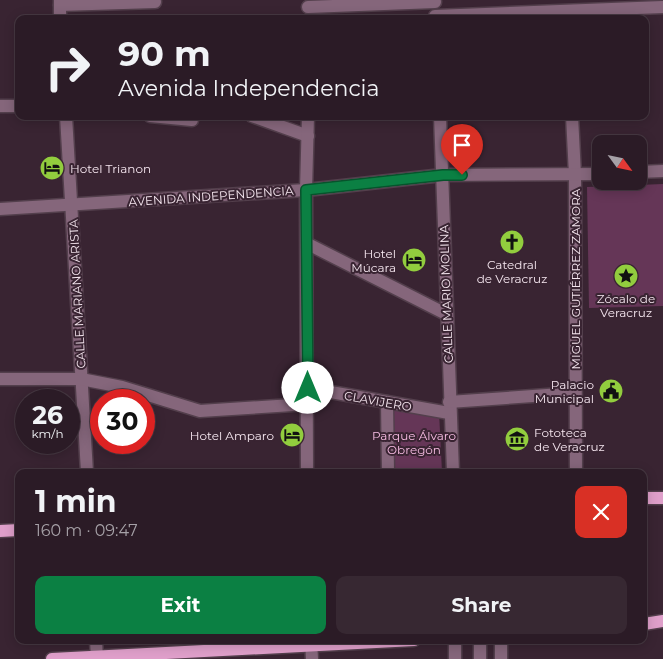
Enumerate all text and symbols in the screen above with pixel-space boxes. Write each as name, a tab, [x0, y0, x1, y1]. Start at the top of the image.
text: 90 m	[118, 32, 211, 75]
icon: right	[35, 35, 100, 100]
text: Avenida Independencia	[118, 75, 380, 102]
pin	[441, 124, 483, 175]
icon: arrive	[448, 131, 476, 159]
north arrow	[592, 135, 648, 190]
map controls	[592, 135, 647, 190]
hotel icon: Hotel Trianon	[39, 155, 65, 181]
place label: Hotel Trianon	[70, 161, 151, 176]
street label: AVENIDA INDEPENDENCIA	[128, 183, 294, 209]
street label: MIGUEL GUTIÉRREZ ZAMORA	[568, 188, 583, 369]
street label: CALLE MARIANO ARISTA	[66, 219, 88, 369]
street label: CALLE MARIO MOLINA	[436, 224, 456, 363]
church icon: Catedral de Veracruz	[499, 229, 525, 255]
place label: Hotel Múcara	[351, 246, 396, 275]
hotel icon: Hotel Múcara	[401, 247, 427, 273]
place label: Catedral de Veracruz	[477, 257, 547, 286]
place icon: Zócalo de Veracruz	[613, 263, 639, 289]
place label: Zócalo de Veracruz	[597, 291, 655, 320]
position arrow	[281, 361, 333, 413]
place label: Palacio Municipal	[535, 377, 594, 406]
public building icon: Palacio Municipal	[598, 378, 624, 404]
street label: CLAVIJERO	[343, 388, 413, 414]
speed limit sign: 30	[90, 389, 155, 454]
text: 26	[32, 400, 63, 430]
hotel icon: Hotel Amparo	[279, 422, 305, 448]
place label: Fototeca de Veracruz	[534, 425, 605, 454]
text: km/h	[31, 426, 64, 441]
museum icon: Fototeca de Veracruz	[504, 426, 530, 452]
place label: Hotel Amparo	[190, 428, 274, 443]
park label: Parque Álvaro Obregón	[372, 428, 456, 457]
text: 1 min	[35, 483, 116, 520]
button: close	[575, 486, 627, 538]
text: 160 m · 09:47	[35, 521, 138, 540]
button: Exit	[35, 576, 326, 634]
button: Share	[336, 576, 627, 634]

